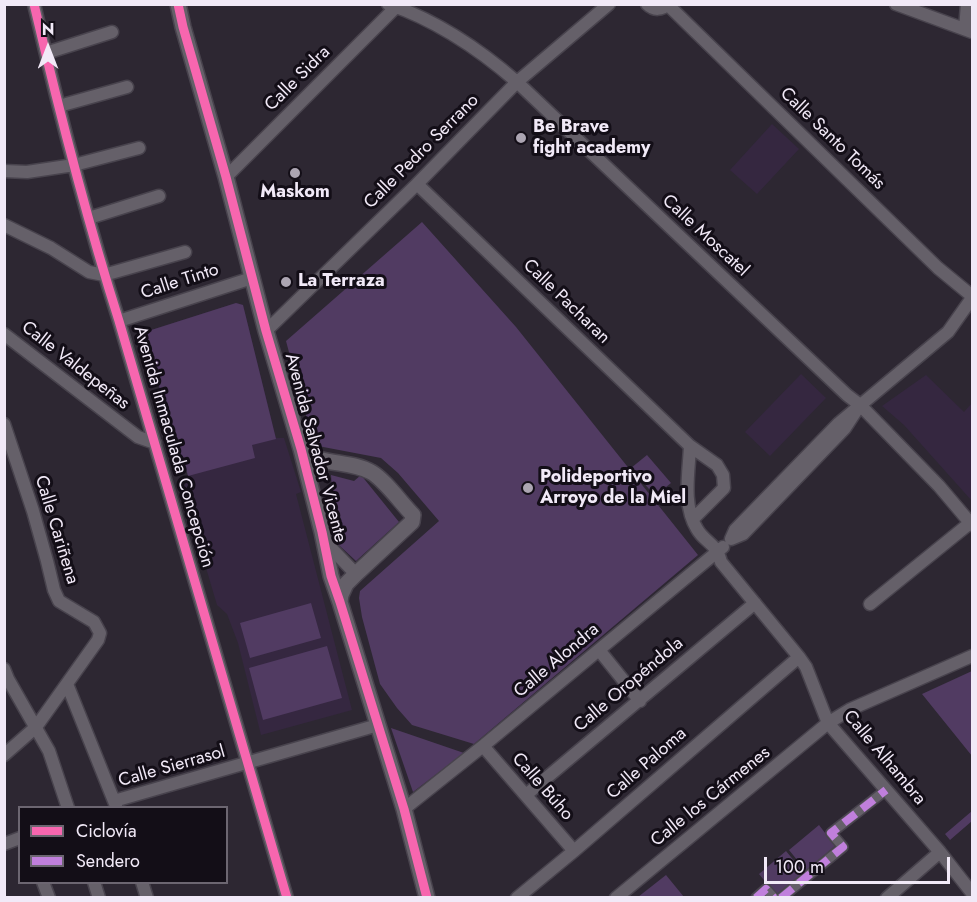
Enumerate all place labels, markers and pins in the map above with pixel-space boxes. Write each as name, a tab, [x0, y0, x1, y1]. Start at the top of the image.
place label: Be Brave fight academy	[533, 117, 650, 160]
marker: Be Brave fight academy	[514, 131, 528, 145]
marker: Maskom	[288, 166, 302, 180]
place label: Maskom	[260, 182, 330, 204]
place label: La Terraza	[298, 271, 385, 293]
marker: La Terraza	[279, 275, 293, 289]
place label: Polideportivo Arroyo de la Miel	[540, 467, 686, 510]
marker: Polideportivo Arroyo de la Miel	[521, 481, 535, 495]

